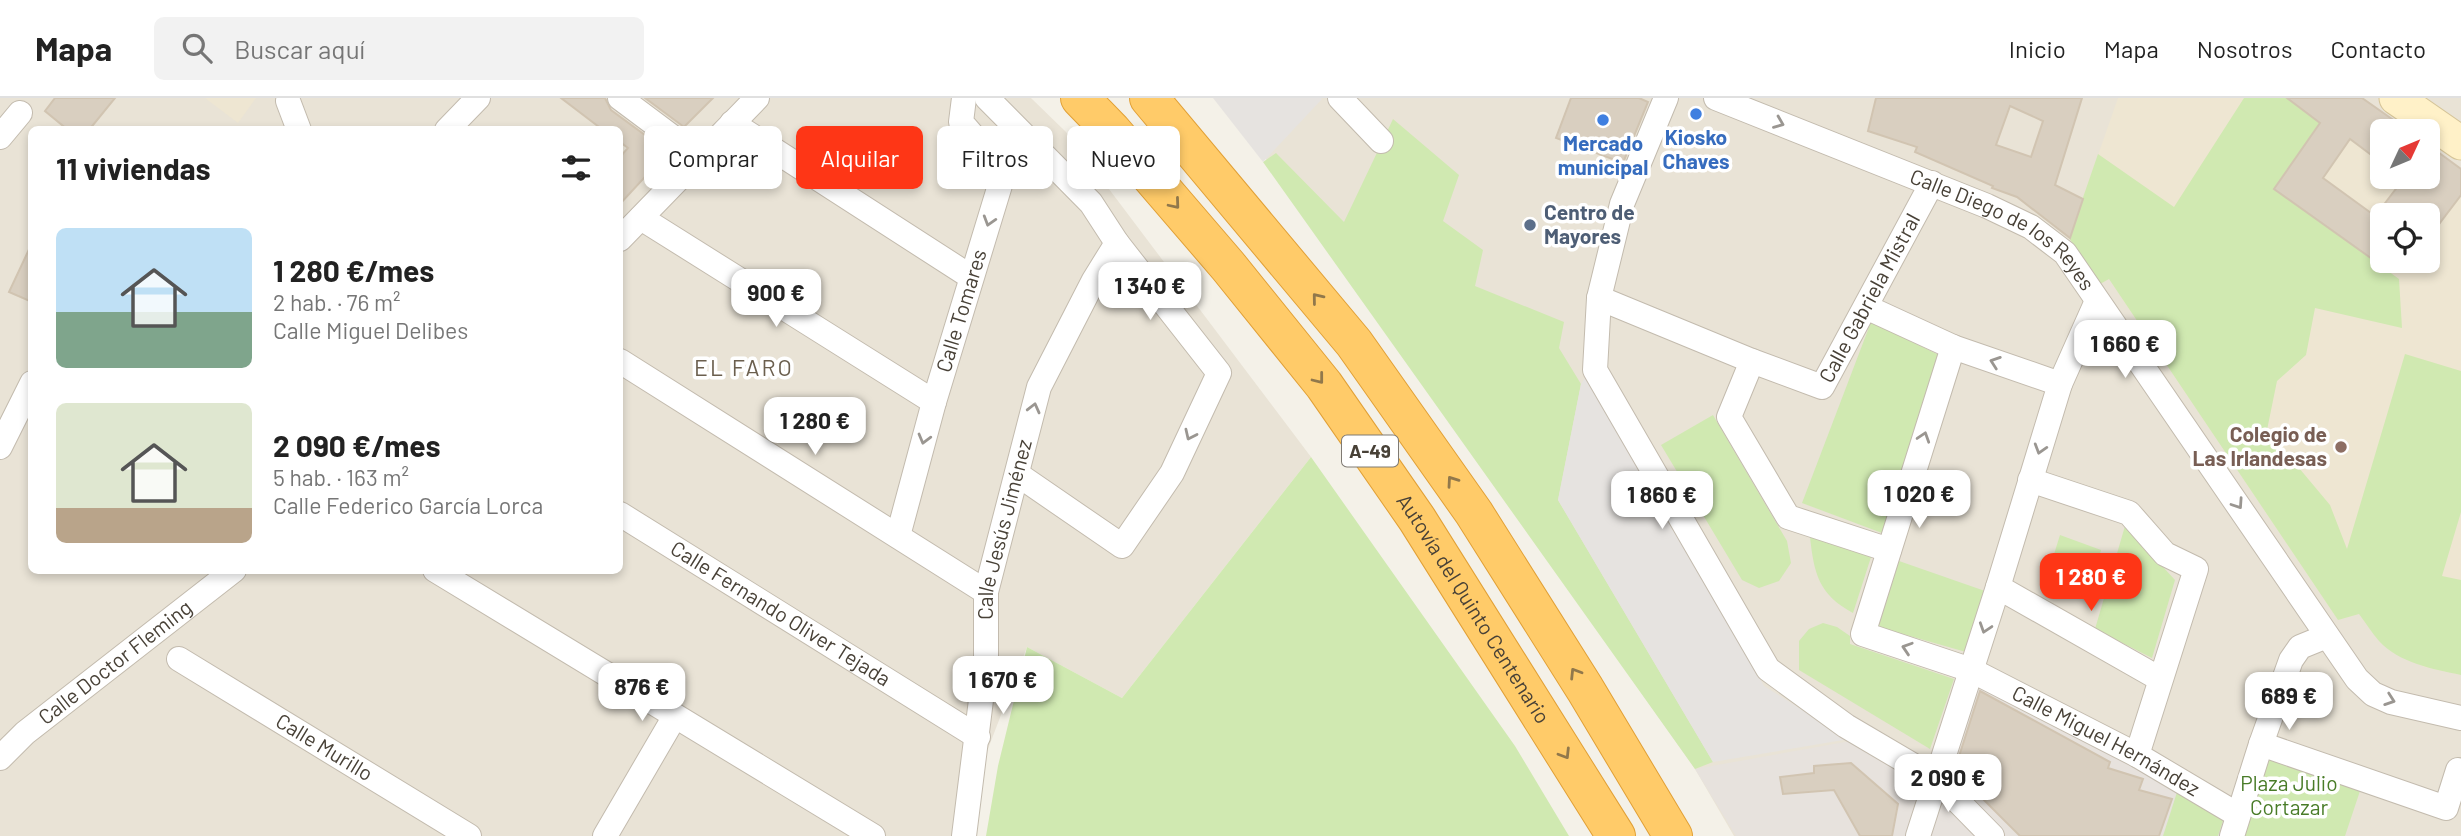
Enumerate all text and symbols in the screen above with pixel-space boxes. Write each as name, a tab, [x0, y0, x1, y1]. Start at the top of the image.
search box	[154, 17, 644, 80]
text: Mapa	[35, 28, 112, 68]
icon: search	[178, 29, 216, 67]
text: Buscar aquí	[234, 33, 365, 64]
text: Inicio	[2009, 34, 2066, 63]
text: Mapa	[2104, 34, 2159, 63]
text: Nosotros	[2197, 34, 2293, 63]
text: Contacto	[2331, 34, 2426, 63]
marker: Kiosko Chaves	[1688, 106, 1704, 122]
marker: Mercado municipal	[1595, 112, 1611, 128]
one-way arrow	[1773, 115, 1785, 129]
north arrow	[2370, 119, 2440, 189]
map controls	[2370, 119, 2440, 273]
place label: Kiosko Chaves	[1662, 124, 1730, 173]
chip: Comprar	[644, 126, 782, 189]
chip: Alquilar	[796, 126, 923, 189]
chip: Filtros	[937, 126, 1053, 189]
chip: Nuevo	[1067, 126, 1180, 189]
place label: Mercado municipal	[1558, 130, 1648, 179]
icon: filters	[557, 149, 595, 187]
text: 11 viviendas	[56, 150, 211, 186]
street label: Calle Diego de los Reyes	[1907, 163, 2101, 295]
one-way arrow	[1167, 196, 1179, 209]
place label: Centro de Mayores	[1544, 199, 1635, 248]
button: locate	[2370, 203, 2440, 273]
street label: Calle Gabriela Mistral	[1813, 209, 1924, 386]
one-way arrow	[982, 215, 997, 227]
marker: Centro de Mayores	[1522, 217, 1538, 233]
street label: Calle Tomares	[930, 246, 991, 375]
text: 1 280 €/mes	[273, 252, 434, 288]
icon: home	[112, 256, 196, 340]
pin: 1 340 €	[1085, 262, 1215, 322]
pin: 900 €	[727, 270, 825, 329]
text: 1 340 €	[1114, 271, 1186, 299]
text: 900 €	[747, 278, 805, 306]
text: 2 hab. · 76 m²	[273, 288, 400, 316]
one-way arrow	[1313, 293, 1326, 305]
text: Calle Miguel Delibes	[273, 316, 468, 344]
pin: 1 660 €	[2060, 320, 2190, 380]
text: 1 660 €	[2090, 329, 2160, 357]
district label: EL FARO	[694, 353, 794, 381]
one-way arrow	[1990, 356, 2002, 370]
one-way arrow	[1311, 372, 1324, 384]
pin: 1 280 €	[750, 398, 880, 457]
one-way arrow	[1026, 402, 1040, 414]
text: 1 280 €	[780, 406, 850, 434]
place label: Colegio de Las Irlandesas	[2193, 421, 2327, 470]
text: 2 090 €/mes	[273, 427, 440, 463]
one-way arrow	[1184, 428, 1198, 440]
icon: home	[112, 431, 196, 515]
one-way arrow	[1916, 431, 1931, 443]
one-way arrow	[918, 433, 932, 445]
street label: Calle Jesús Jiménez	[972, 436, 1036, 620]
road number: A-49	[1342, 436, 1398, 466]
marker: Colegio de Las Irlandesas	[2333, 439, 2349, 455]
one-way arrow	[2033, 443, 2048, 455]
text: 5 hab. · 163 m²	[273, 463, 409, 491]
pin: 1 020 €	[1854, 470, 1984, 530]
pin: 1 860 €	[1597, 472, 1727, 531]
one-way arrow	[1448, 476, 1460, 489]
text: 1 020 €	[1883, 479, 1955, 507]
text: 1 860 €	[1627, 480, 1697, 508]
street label: Autovía del Quinto Centenario	[1392, 488, 1556, 728]
text: Calle Federico García Lorca	[273, 491, 543, 519]
one-way arrow	[2229, 496, 2242, 509]
street label: Calle Fernando Oliver Tejada	[667, 535, 896, 691]
pin: 1 280 €	[2026, 554, 2156, 613]
text: 1 280 €	[2056, 562, 2126, 590]
street label: Calle Doctor Fleming	[33, 594, 196, 729]
one-way arrow	[1979, 622, 1993, 634]
one-way arrow	[1901, 642, 1913, 656]
pin: 1 670 €	[938, 656, 1068, 716]
pin: 876 €	[593, 664, 691, 723]
text: 1 670 €	[969, 665, 1037, 693]
one-way arrow	[1570, 667, 1583, 680]
text: 876 €	[614, 672, 670, 700]
pin: 689 €	[2240, 672, 2338, 732]
street label: Calle Miguel Hernández	[2008, 679, 2205, 801]
text: 689 €	[2261, 681, 2317, 709]
one-way arrow	[2383, 692, 2395, 706]
street label: Calle Murillo	[272, 707, 378, 785]
one-way arrow	[1556, 746, 1569, 759]
pin: 2 090 €	[1883, 754, 2013, 814]
text: 2 090 €	[1910, 763, 1986, 791]
park label: Plaza Julio Cortazar	[2240, 770, 2338, 819]

